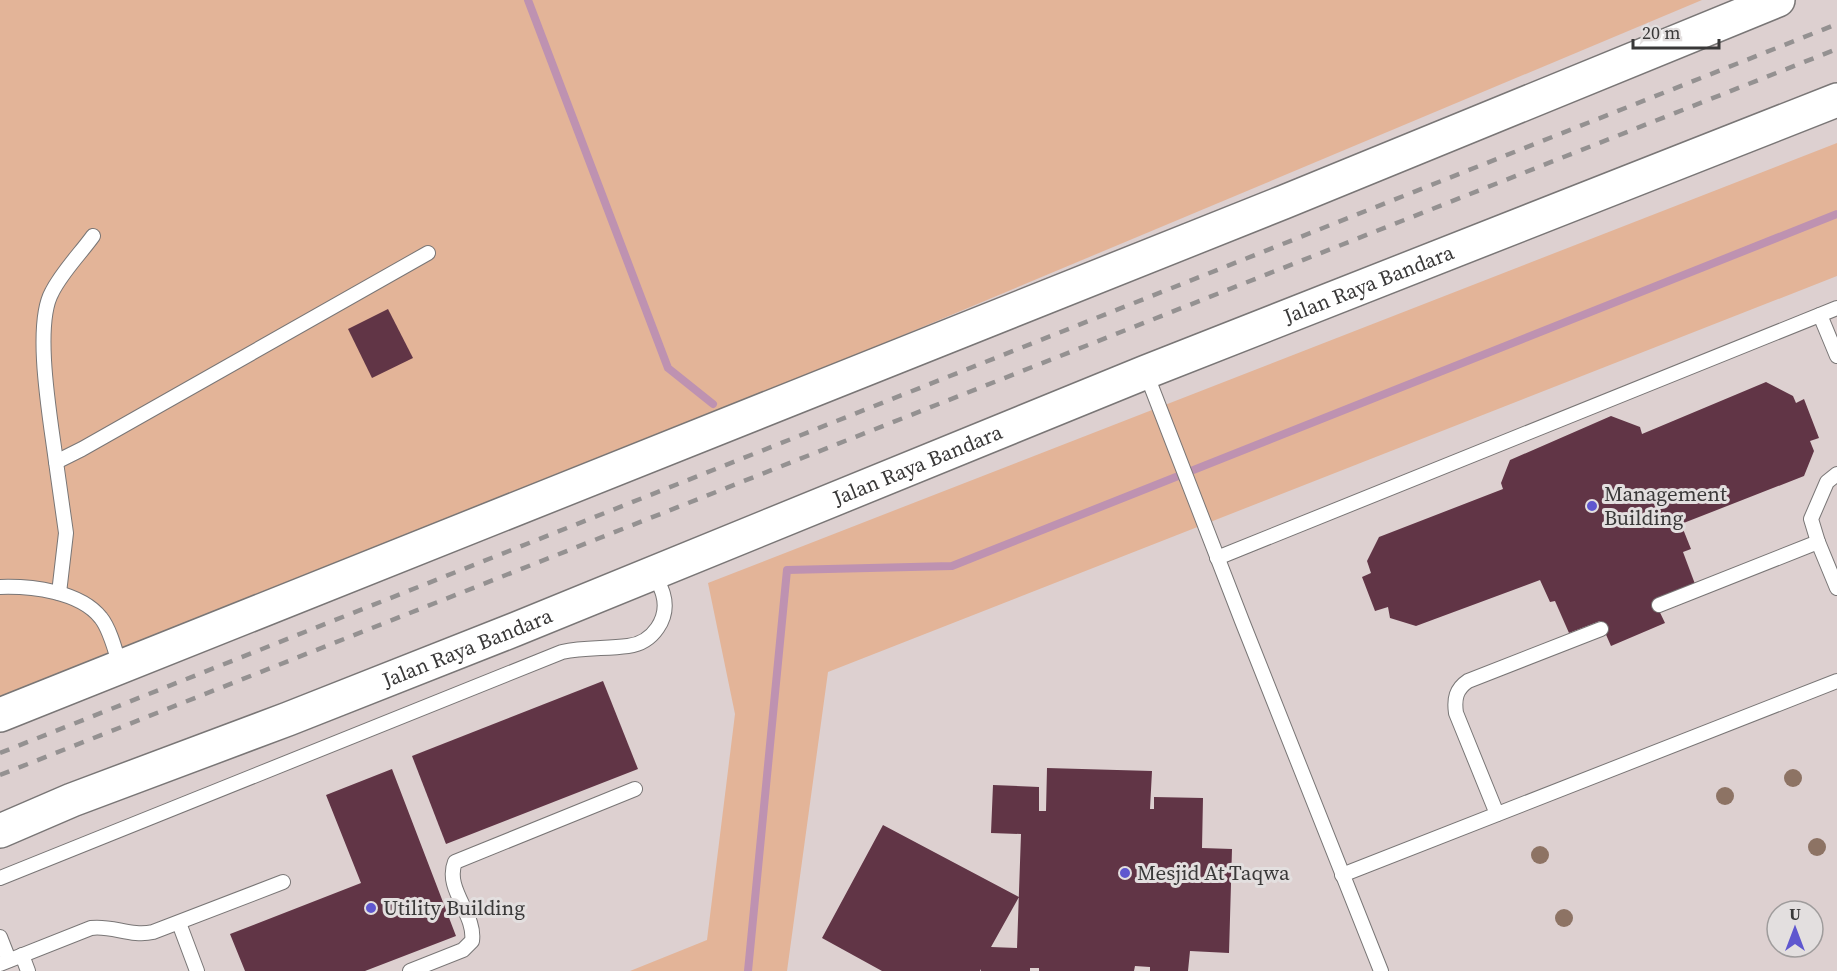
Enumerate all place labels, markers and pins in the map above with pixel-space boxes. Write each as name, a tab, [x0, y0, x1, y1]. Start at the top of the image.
place label: Management Building	[1604, 479, 1727, 532]
marker: Management Building	[1585, 499, 1599, 513]
place label: Mesjid At Taqwa	[1137, 858, 1290, 887]
marker: Mesjid At Taqwa	[1118, 866, 1132, 880]
place label: Utility Building	[383, 893, 525, 922]
marker: Utility Building	[364, 901, 378, 915]

